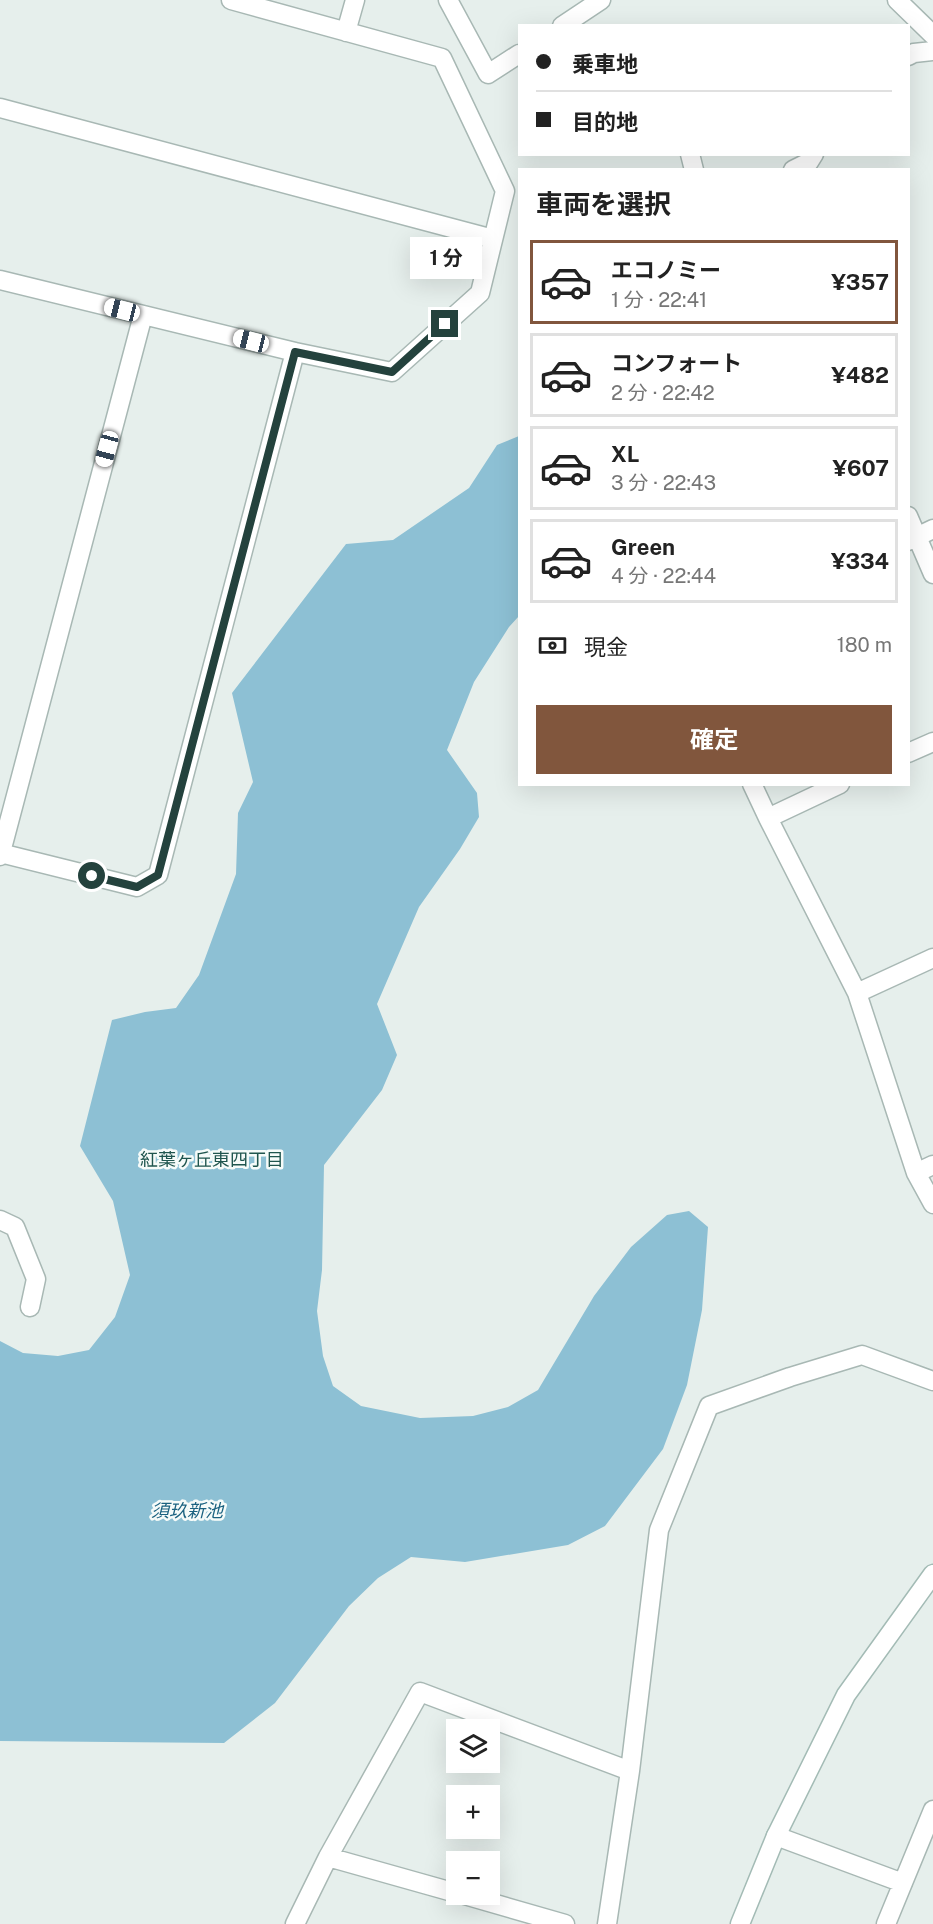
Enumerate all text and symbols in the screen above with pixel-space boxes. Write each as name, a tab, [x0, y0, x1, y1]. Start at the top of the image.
text: 乗車地	[572, 51, 638, 77]
text: 目的地	[572, 109, 638, 135]
text: 車両を選択	[536, 188, 671, 220]
callout: 1 分	[409, 237, 481, 279]
text: 1 分	[429, 246, 463, 270]
icon: car	[539, 255, 593, 309]
text: エコノミー	[611, 257, 721, 283]
text: ¥357	[831, 269, 889, 295]
text: 1 分 · 22:41	[611, 288, 707, 312]
car	[102, 297, 142, 323]
route end	[431, 310, 458, 337]
car	[231, 328, 271, 354]
icon: car	[539, 348, 593, 402]
text: コンフォート	[611, 350, 742, 376]
text: ¥482	[831, 362, 889, 388]
text: 2 分 · 22:42	[611, 381, 715, 405]
car	[94, 429, 120, 469]
icon: car	[539, 441, 593, 495]
text: XL	[611, 441, 639, 467]
text: ¥607	[832, 455, 889, 481]
text: 3 分 · 22:43	[611, 471, 716, 495]
icon: car	[539, 534, 593, 588]
text: Green	[611, 534, 675, 560]
text: ¥334	[831, 548, 889, 574]
text: 4 分 · 22:44	[611, 564, 716, 588]
icon: cash	[536, 629, 569, 662]
text: 180 m	[837, 633, 892, 657]
text: 現金	[584, 634, 628, 660]
button: 確定	[536, 705, 892, 774]
route start	[78, 862, 105, 889]
district label: 紅葉ヶ丘東四丁目	[140, 1149, 284, 1170]
water label: 須玖新池	[151, 1500, 225, 1521]
map controls	[446, 1719, 500, 1905]
button: layers	[446, 1719, 500, 1773]
button: +	[446, 1785, 500, 1839]
button: −	[446, 1851, 500, 1905]

